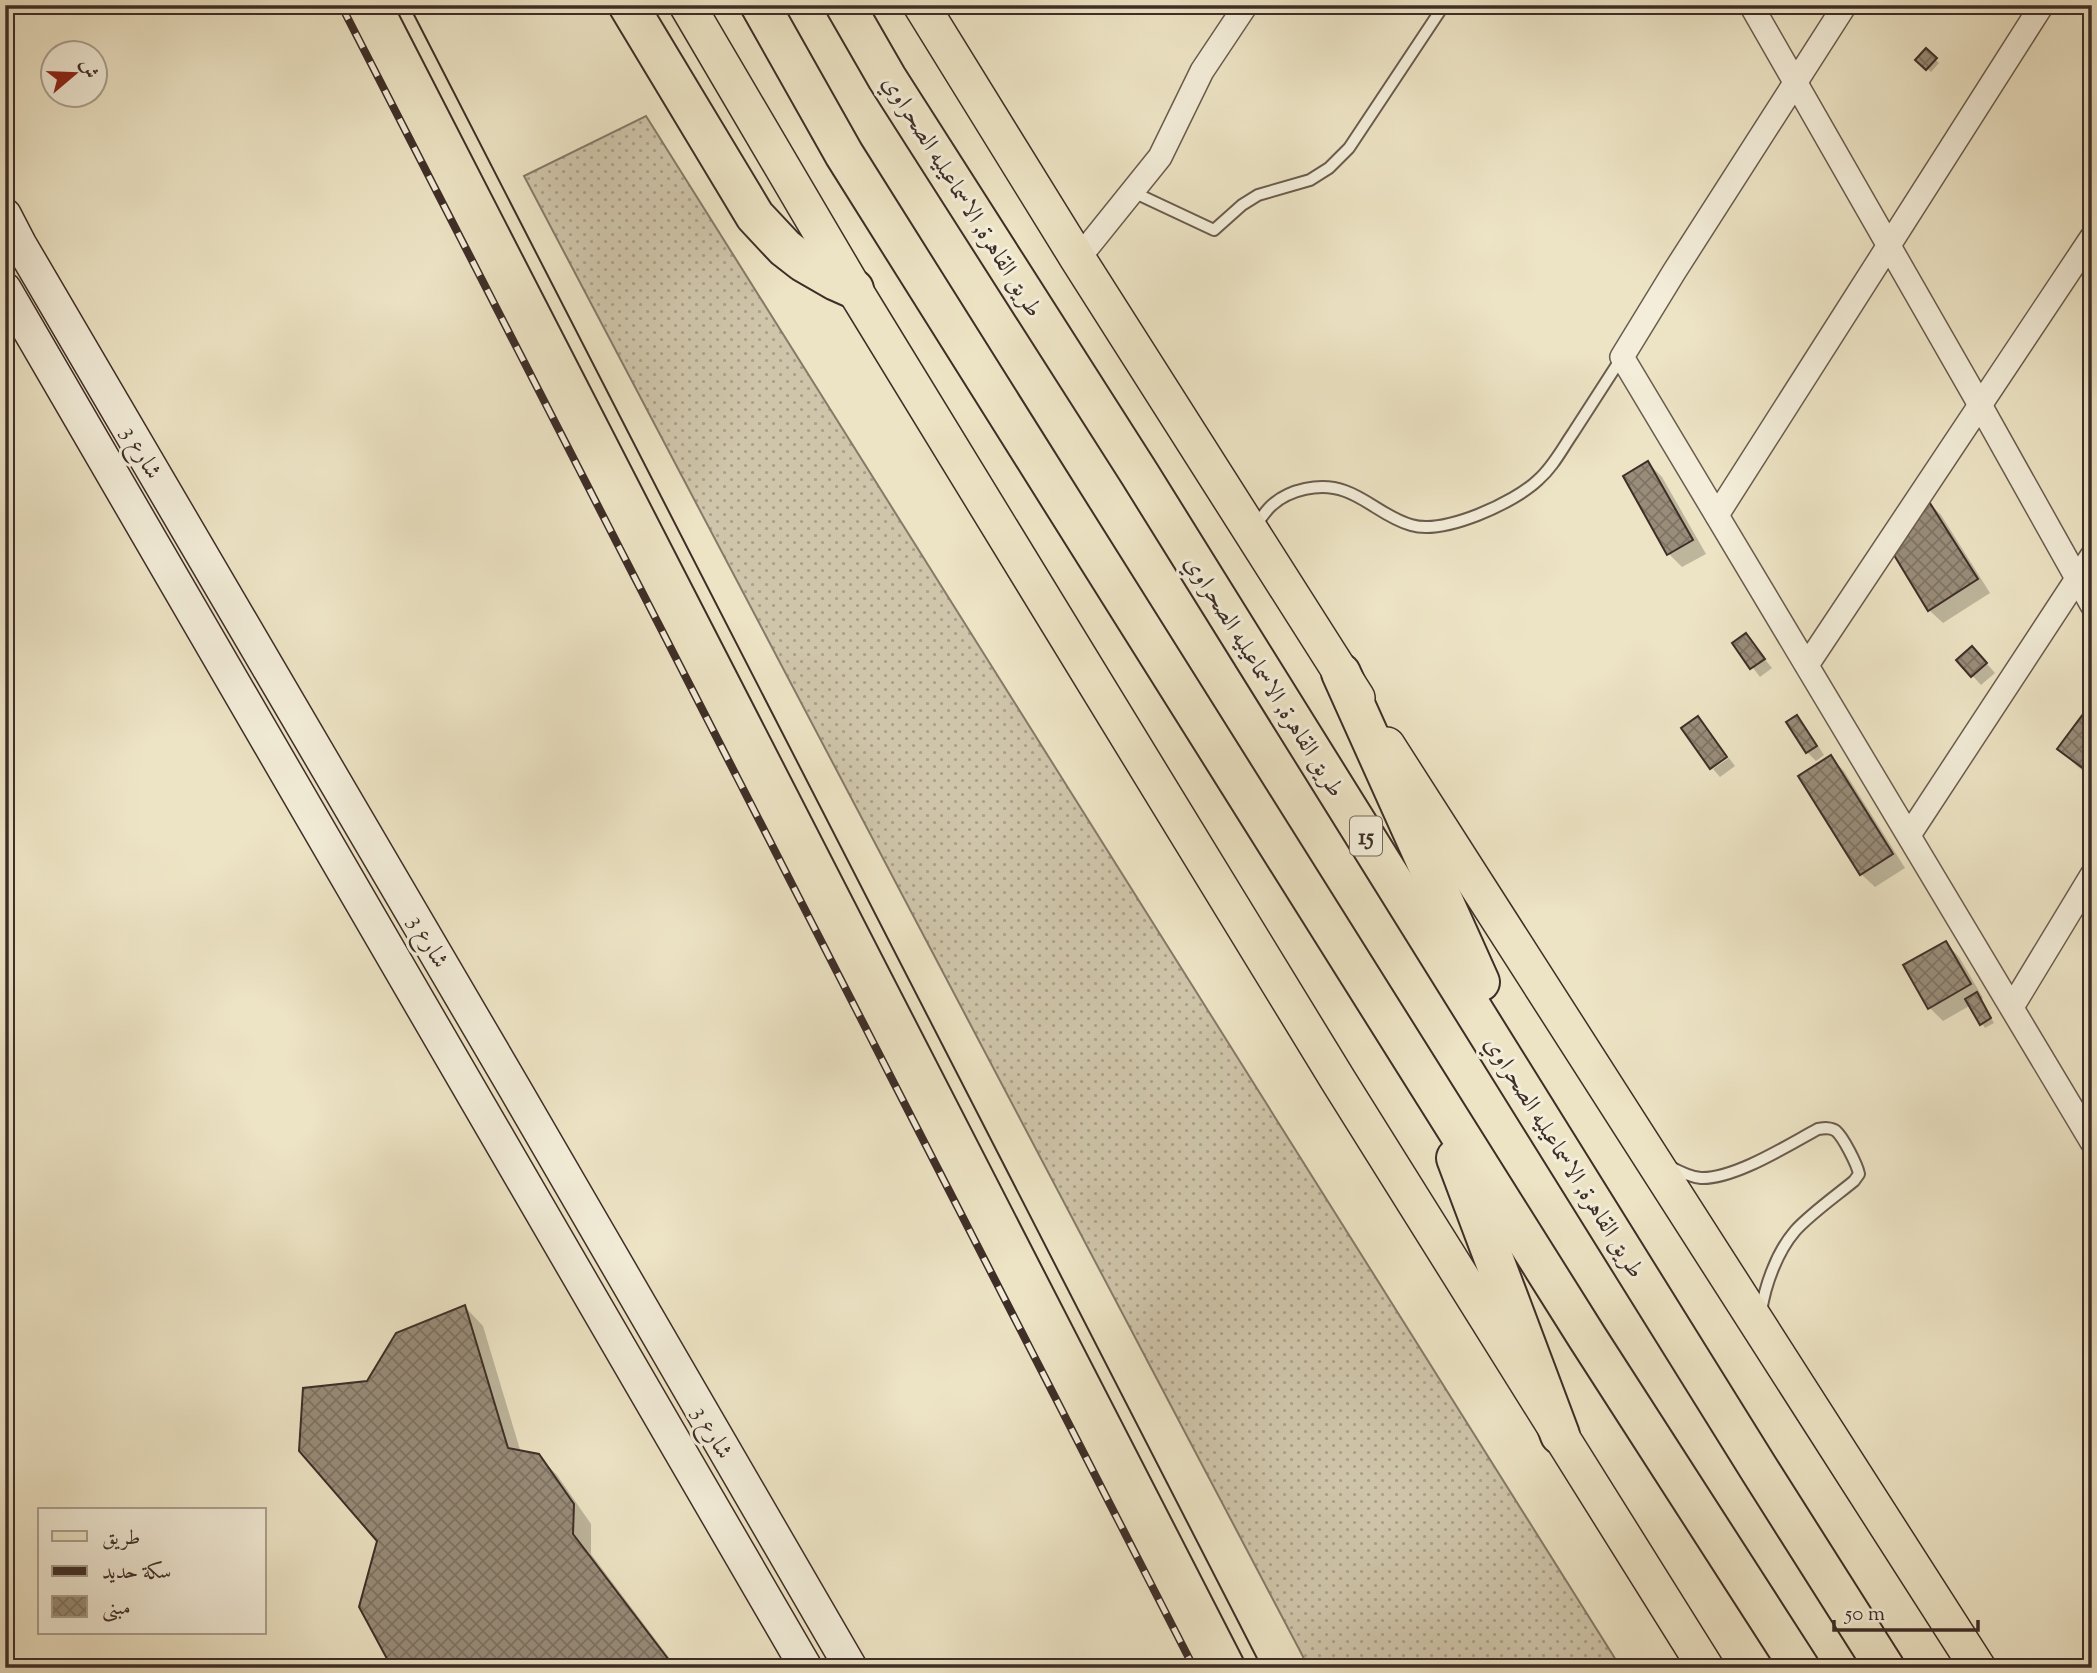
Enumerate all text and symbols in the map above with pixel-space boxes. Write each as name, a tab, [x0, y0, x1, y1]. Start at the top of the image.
north arrow	[38, 38, 108, 108]
text: ش	[72, 56, 104, 83]
street label: طريق القاهرة, الاسماعيليه الصحراوي	[873, 69, 1050, 325]
street label: شارع 3	[111, 420, 169, 486]
street label: طريق القاهرة, الاسماعيليه الصحراوي	[1175, 549, 1352, 805]
road number: 15	[1350, 816, 1382, 856]
street label: شارع 3	[398, 909, 456, 975]
street label: طريق القاهرة, الاسماعيليه الصحراوي	[1475, 1030, 1652, 1286]
street label: شارع 3	[682, 1400, 740, 1466]
legend	[38, 1508, 266, 1634]
text: طريق	[102, 1524, 140, 1554]
text: سكة حديد	[102, 1558, 171, 1588]
scale bar	[1834, 1589, 1978, 1633]
text: مبنى	[102, 1594, 131, 1624]
text: 50 m	[1844, 1600, 1885, 1630]

